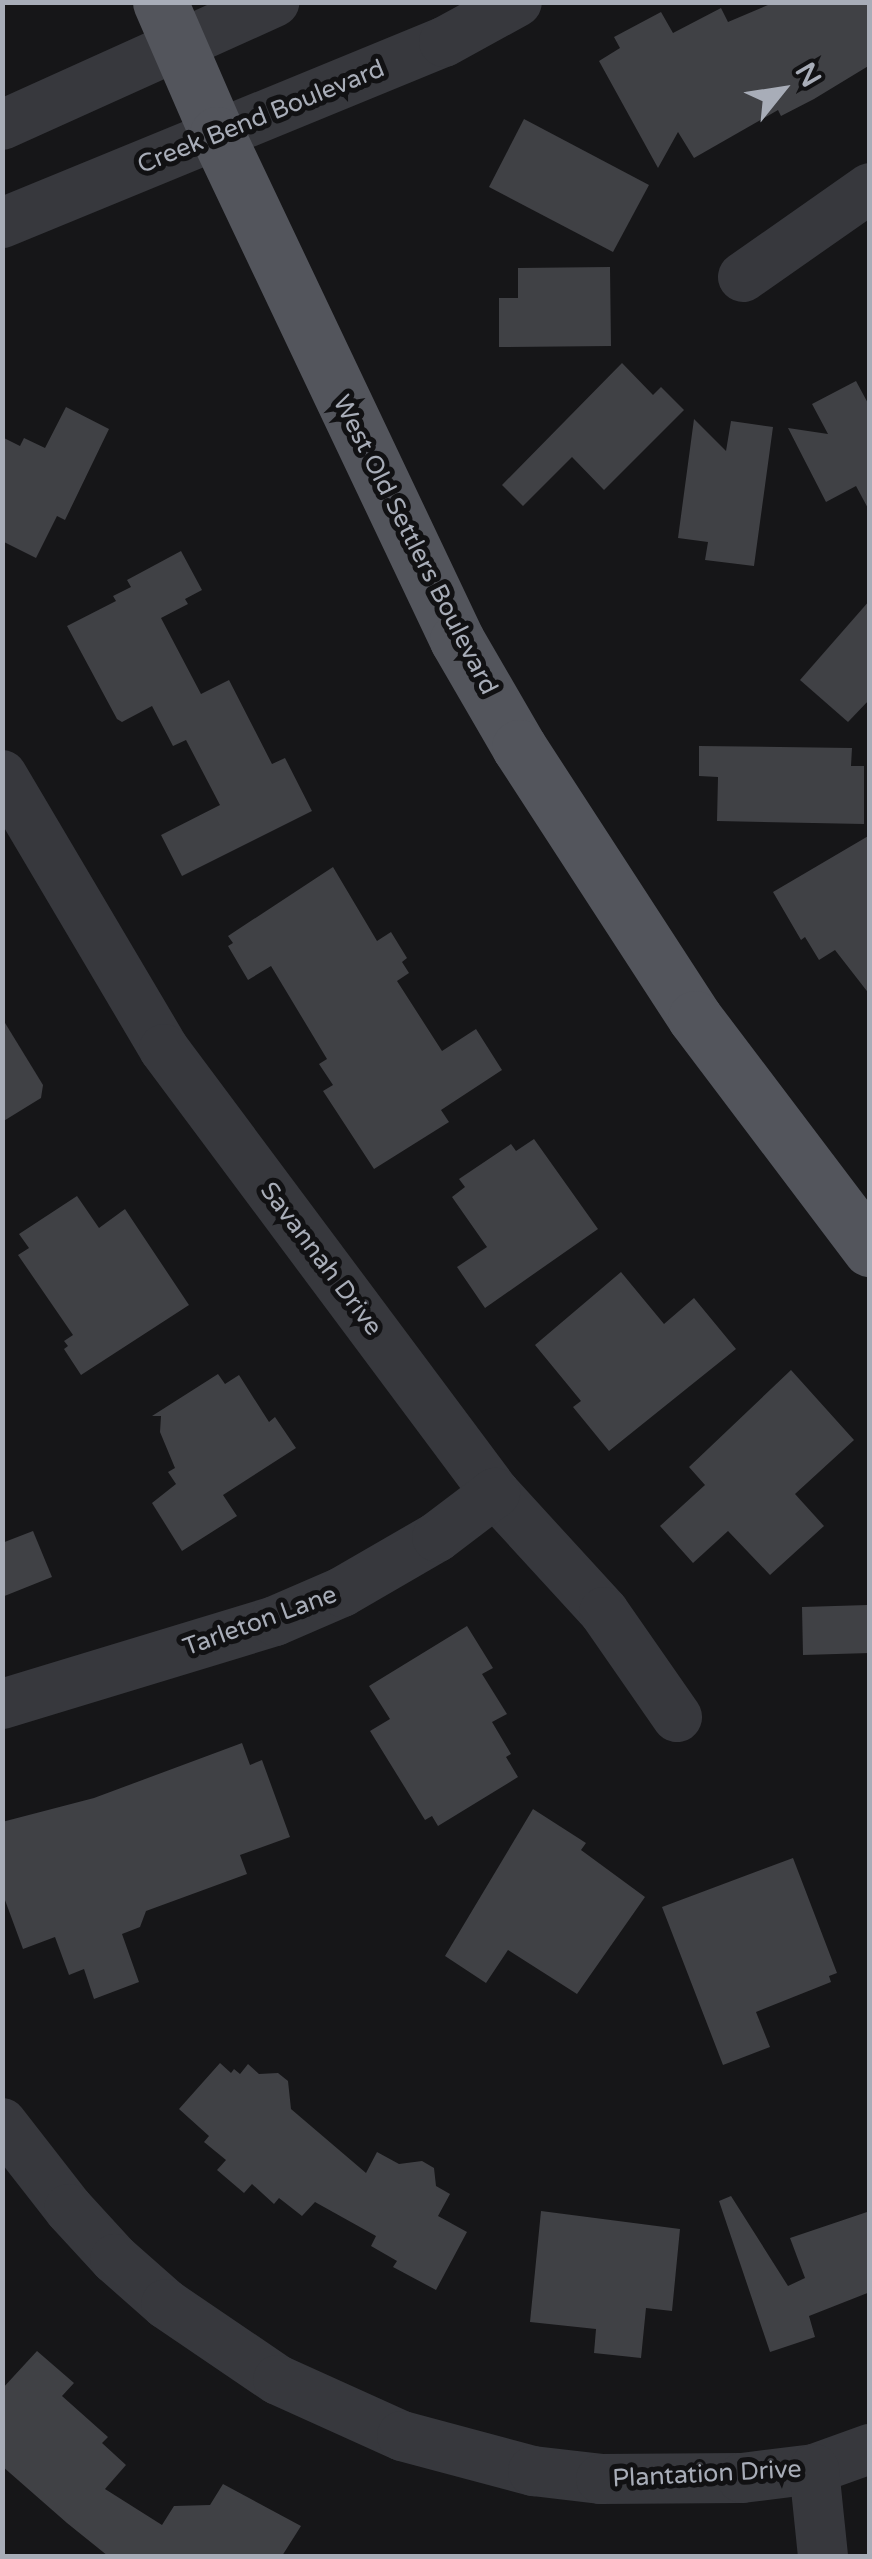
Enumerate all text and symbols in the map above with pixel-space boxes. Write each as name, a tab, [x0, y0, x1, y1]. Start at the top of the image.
north arrow	[732, 40, 832, 140]
street label: Creek Bend Boulevard	[133, 54, 389, 180]
text: N	[788, 57, 828, 93]
street label: West Old Settlers Boulevard	[326, 390, 504, 700]
street label: Savannah Drive	[254, 1176, 388, 1342]
street label: Tarleton Lane	[179, 1579, 341, 1663]
street label: Plantation Drive	[612, 2454, 802, 2494]

